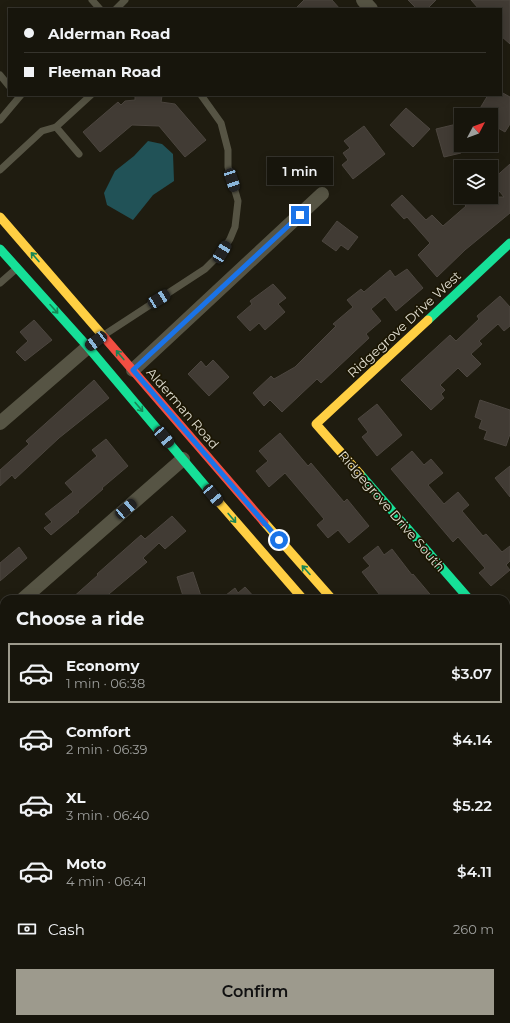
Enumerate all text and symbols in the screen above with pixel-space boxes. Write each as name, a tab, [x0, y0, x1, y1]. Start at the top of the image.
text: Alderman Road	[48, 24, 170, 43]
text: Fleeman Road	[48, 62, 161, 81]
north arrow	[454, 108, 498, 152]
map controls	[454, 108, 498, 204]
callout: 1 min	[267, 157, 333, 185]
button: layers	[454, 160, 498, 204]
text: 1 min	[283, 163, 317, 179]
car	[223, 167, 241, 193]
route end	[291, 206, 309, 224]
car	[211, 239, 233, 265]
one-way arrow	[30, 252, 39, 262]
street label: Ridgegrove Drive West	[344, 267, 464, 381]
car	[146, 288, 172, 310]
one-way arrow	[49, 304, 58, 315]
car	[83, 329, 109, 353]
one-way arrow	[116, 349, 125, 360]
street label: Alderman Road	[143, 364, 223, 452]
one-way arrow	[134, 402, 143, 413]
car	[152, 424, 176, 450]
street label: Ridgegrove Drive South	[335, 447, 449, 575]
car	[201, 482, 225, 508]
car	[113, 497, 139, 521]
one-way arrow	[227, 512, 236, 523]
route start	[270, 531, 288, 549]
one-way arrow	[301, 565, 310, 575]
text: Choose a ride	[16, 608, 144, 630]
icon: car	[18, 655, 54, 691]
text: Economy	[66, 656, 139, 675]
text: $3.07	[451, 664, 492, 683]
text: 1 min · 06:38	[66, 675, 145, 691]
icon: car	[18, 721, 54, 757]
text: Comfort	[66, 722, 131, 741]
text: $4.14	[453, 730, 492, 749]
text: 2 min · 06:39	[66, 741, 147, 757]
icon: car	[18, 787, 54, 823]
text: XL	[66, 788, 85, 807]
text: $5.22	[453, 796, 492, 815]
text: 3 min · 06:40	[66, 807, 149, 823]
icon: car	[18, 853, 54, 889]
text: Moto	[66, 854, 106, 873]
text: $4.11	[457, 862, 492, 881]
text: 4 min · 06:41	[66, 873, 146, 889]
icon: cash	[16, 918, 38, 940]
text: Cash	[48, 920, 85, 939]
text: 260 m	[453, 921, 494, 937]
button: Confirm	[16, 969, 494, 1015]

